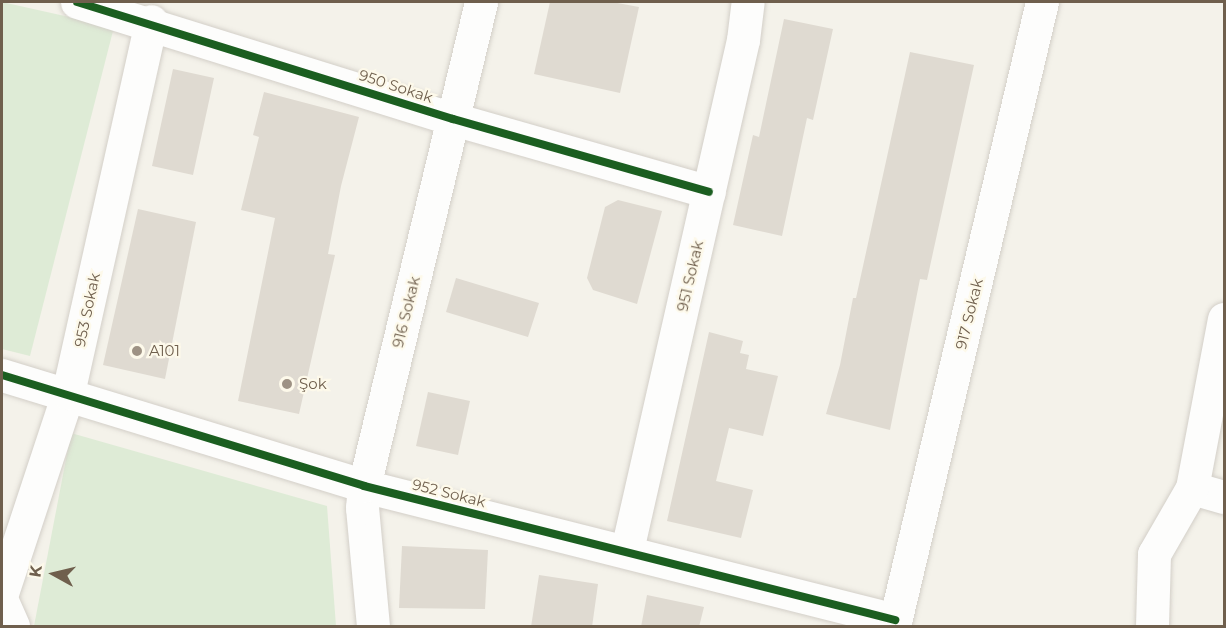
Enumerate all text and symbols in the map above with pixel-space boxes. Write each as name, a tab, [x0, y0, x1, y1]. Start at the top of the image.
street label: 950 Sokak	[357, 66, 435, 106]
street label: 951 Sokak	[673, 239, 707, 313]
street label: 953 Sokak	[70, 271, 104, 349]
street label: 916 Sokak	[388, 274, 424, 350]
street label: 917 Sokak	[951, 277, 987, 351]
place label: A101	[149, 342, 180, 360]
marker: A101	[130, 344, 144, 358]
place label: Şok	[299, 375, 327, 393]
marker: Şok	[280, 377, 294, 391]
street label: 952 Sokak	[410, 475, 488, 511]
north arrow	[24, 544, 84, 604]
text: K	[25, 564, 46, 579]

